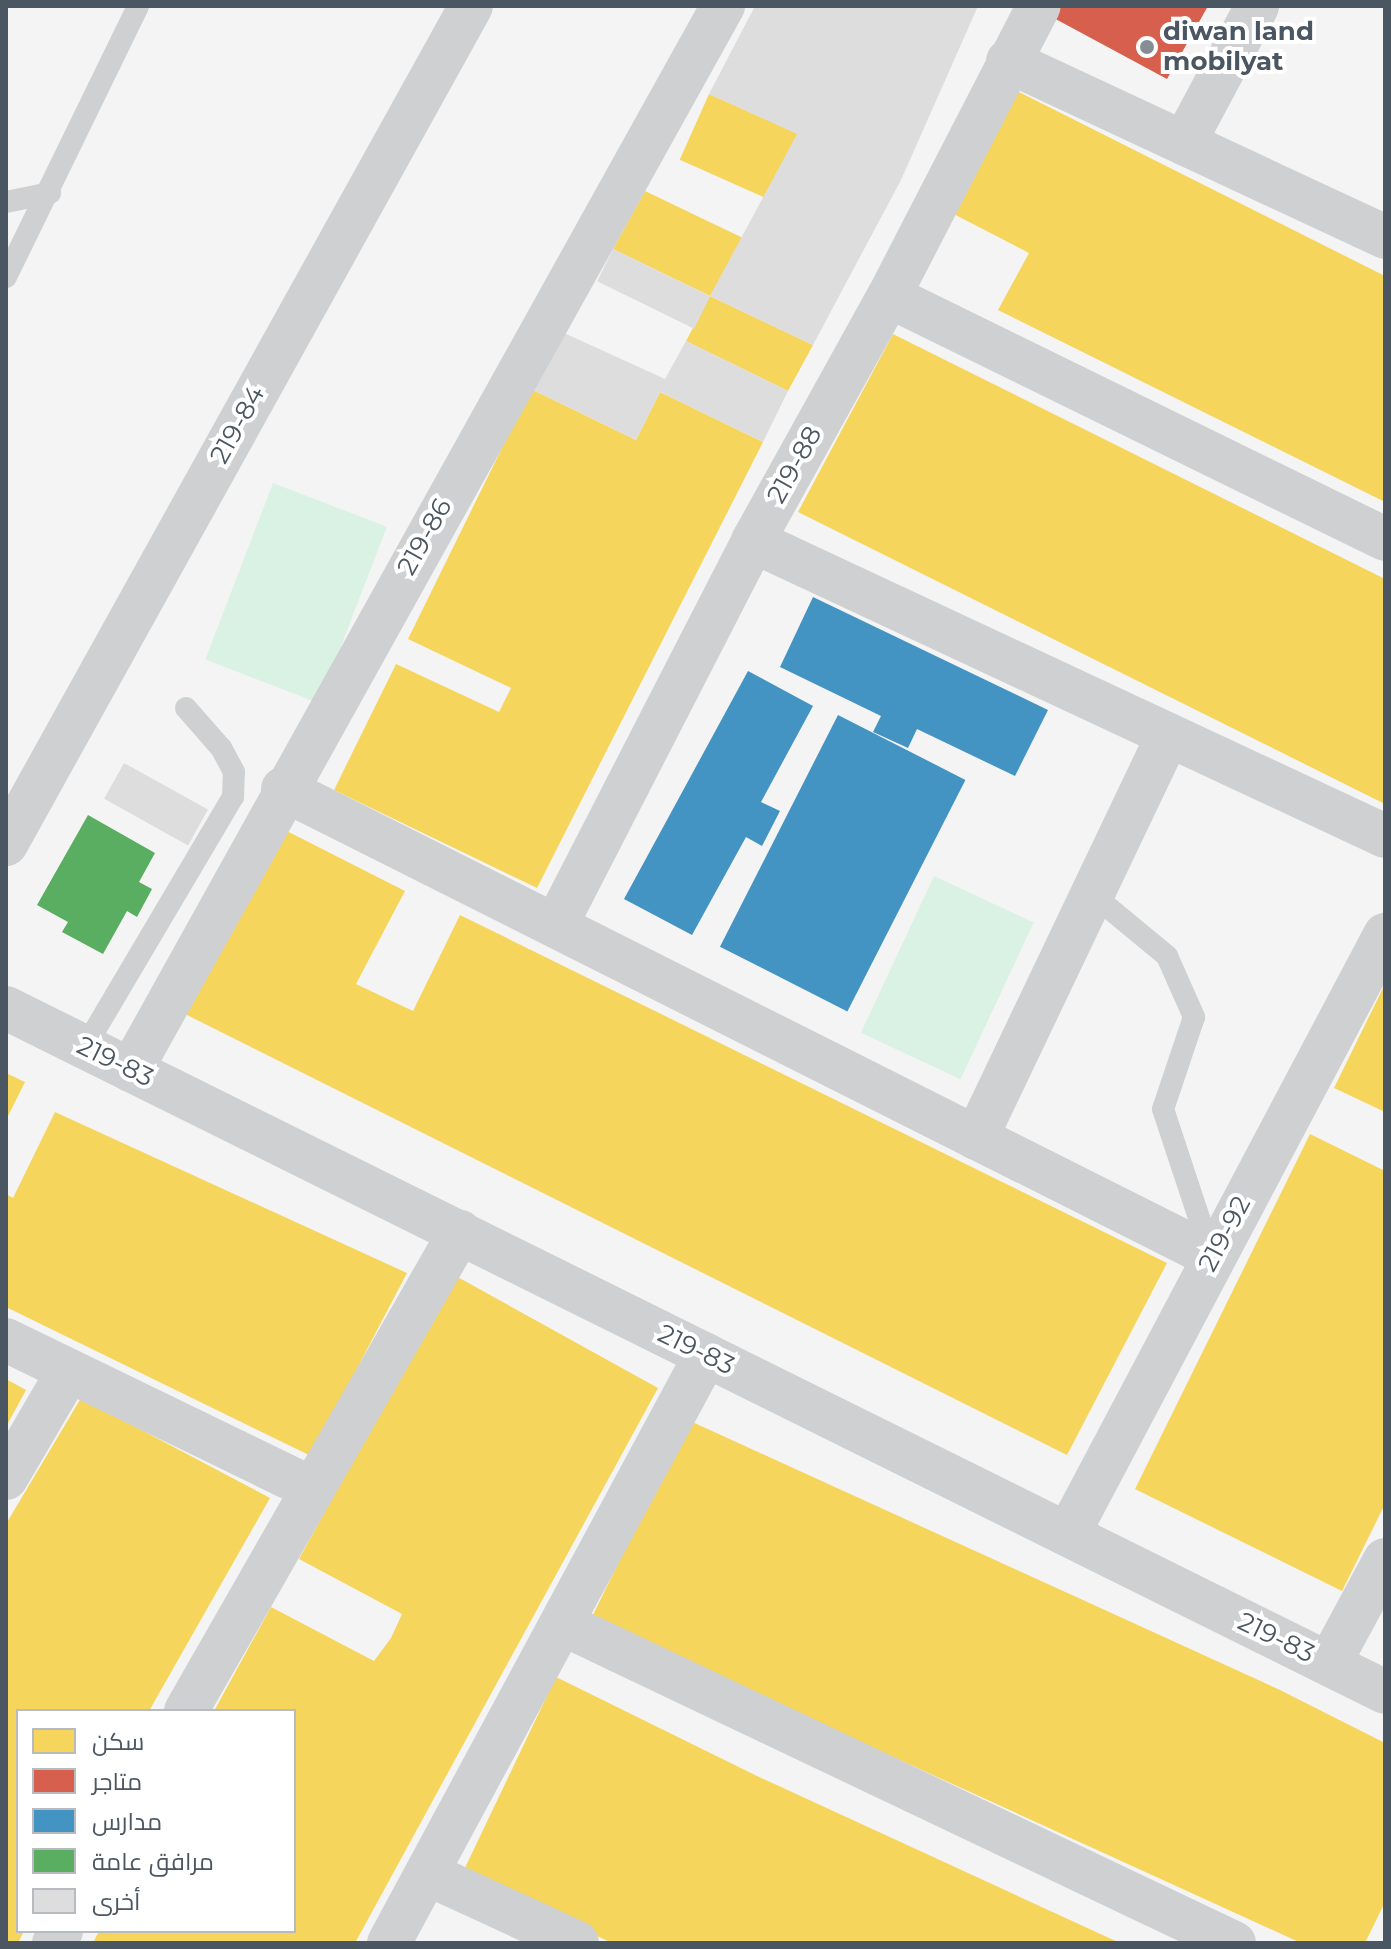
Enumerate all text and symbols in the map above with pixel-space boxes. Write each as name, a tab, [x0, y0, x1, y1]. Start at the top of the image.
place label: diwan land mobilyat	[1163, 16, 1314, 78]
marker: diwan land mobilyat	[1138, 38, 1156, 56]
street label: 219-84	[204, 381, 272, 469]
street label: 219-88	[761, 421, 829, 509]
street label: 219-86	[391, 493, 459, 581]
street label: 219-83	[72, 1030, 158, 1094]
street label: 219-92	[1192, 1191, 1258, 1277]
street label: 219-83	[653, 1318, 739, 1382]
street label: 219-83	[1233, 1606, 1319, 1670]
legend	[16, 1709, 296, 1933]
text: سكن	[92, 1727, 144, 1756]
text: متاجر	[92, 1767, 142, 1796]
text: مدارس	[92, 1807, 162, 1836]
text: مرافق عامة	[92, 1847, 214, 1876]
text: أخرى	[92, 1887, 140, 1916]

